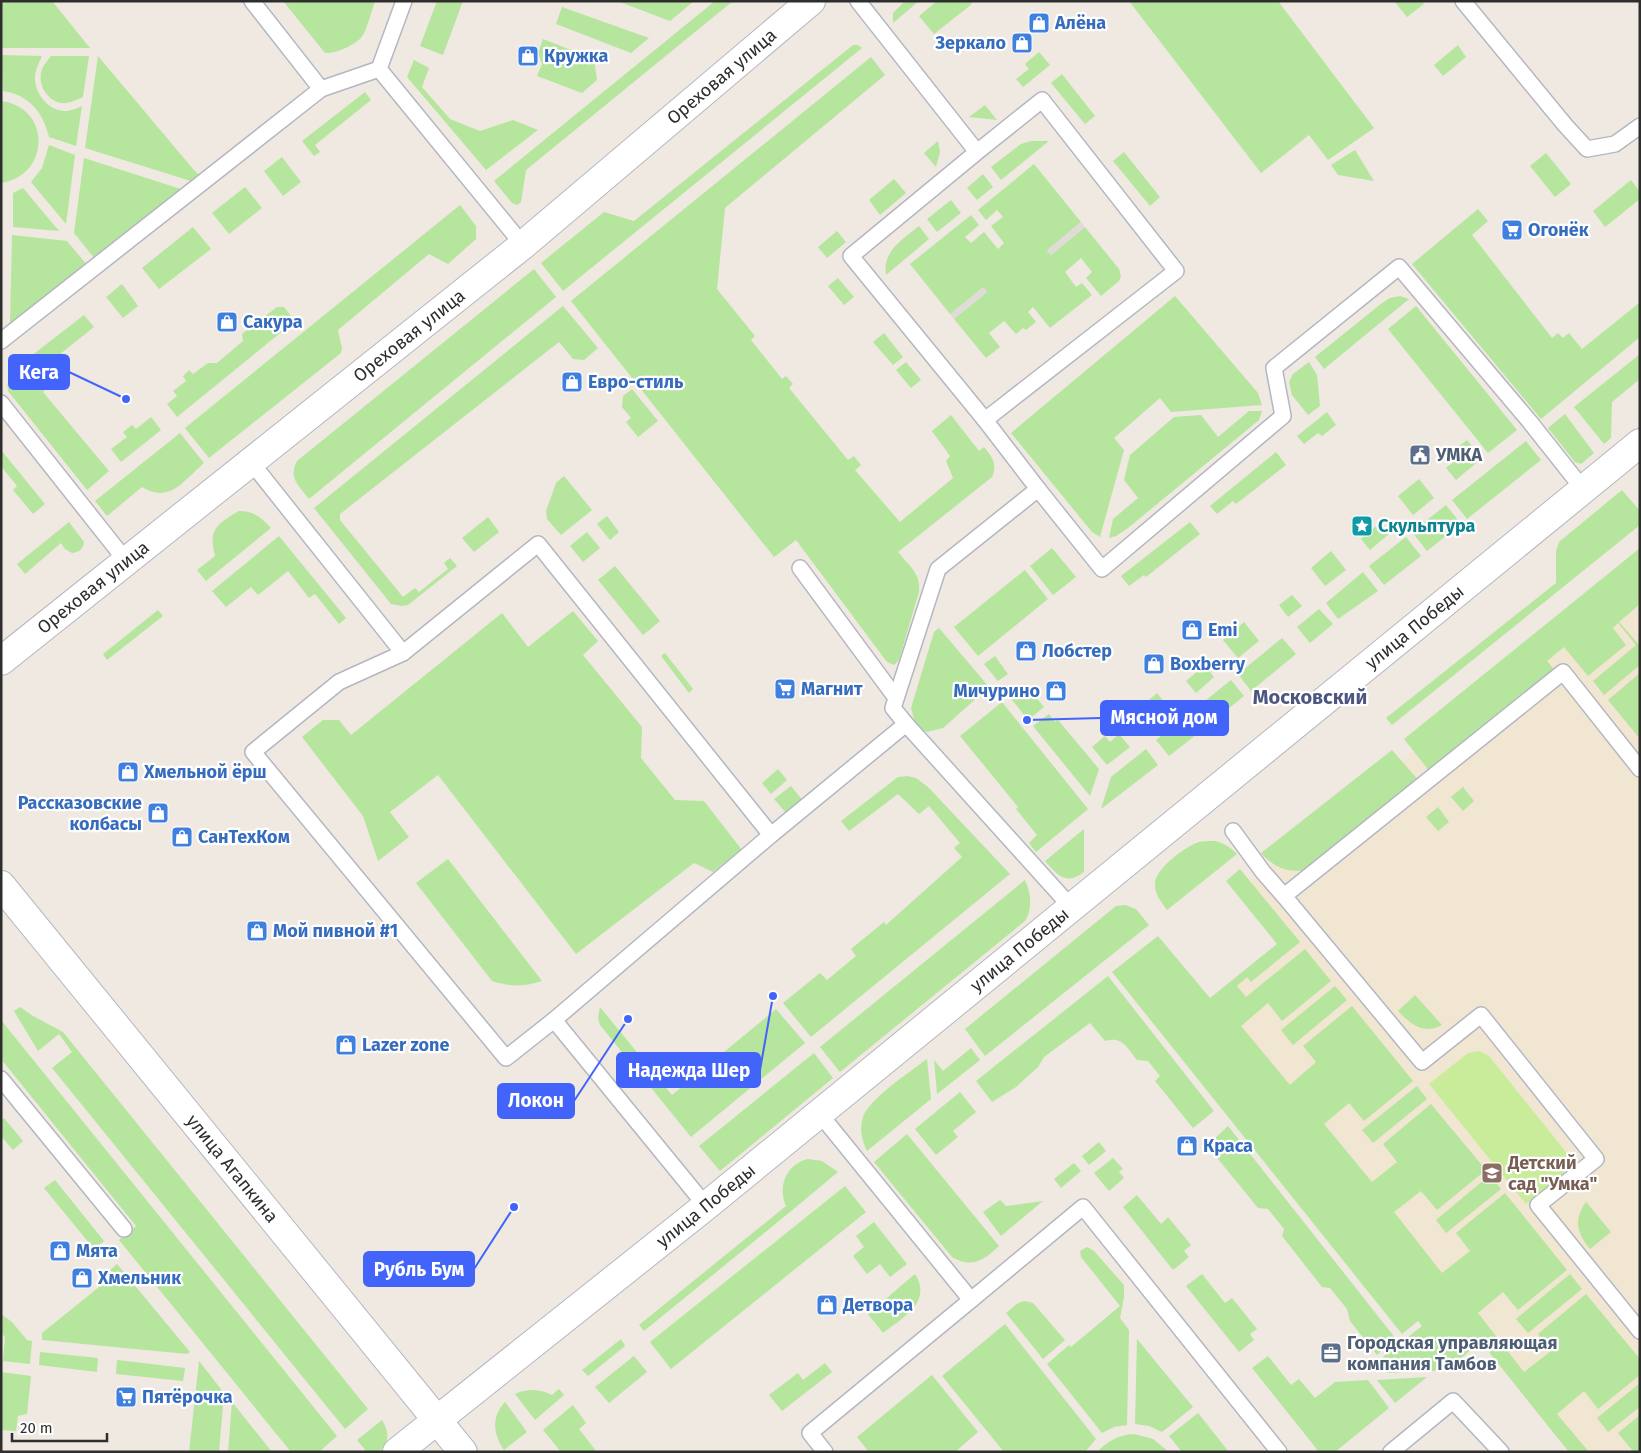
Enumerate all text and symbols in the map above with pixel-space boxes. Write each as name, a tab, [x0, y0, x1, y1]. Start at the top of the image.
shop icon: Алёна	[1027, 11, 1051, 35]
place label: Алёна	[1054, 12, 1106, 34]
street label: Ореховая улица	[663, 24, 781, 129]
shop icon: Зеркало	[1010, 31, 1034, 55]
place label: Зеркало	[934, 32, 1006, 54]
shop icon: Кружка	[516, 44, 540, 68]
place label: Кружка	[544, 45, 608, 67]
supermarket icon: Огонёк	[1500, 218, 1524, 242]
place label: Огонёк	[1528, 219, 1589, 241]
street label: Ореховая улица	[349, 285, 469, 387]
shop icon: Сакура	[215, 310, 239, 334]
place label: Сакура	[243, 311, 303, 333]
callout: Кега	[9, 355, 69, 389]
text: Кега	[19, 361, 59, 384]
shop icon: Евро-стиль	[560, 370, 584, 394]
place label: Евро-стиль	[588, 371, 684, 393]
public building icon: УМКА	[1408, 443, 1432, 467]
place label: УМКА	[1435, 444, 1483, 466]
place icon: Скульптура	[1350, 514, 1374, 538]
place label: Скульптура	[1378, 515, 1476, 537]
street label: Ореховая улица	[33, 536, 154, 639]
street label: улица Победы	[1361, 580, 1468, 674]
shop icon: Emi	[1180, 618, 1204, 642]
place label: Emi	[1208, 619, 1238, 641]
shop icon: Лобстер	[1014, 639, 1038, 663]
place label: Лобстер	[1042, 640, 1112, 662]
shop icon: Boxberry	[1142, 652, 1166, 676]
place label: Boxberry	[1170, 653, 1246, 675]
supermarket icon: Магнит	[773, 677, 797, 701]
place label: Магнит	[801, 678, 863, 700]
shop icon: Мичурино	[1044, 679, 1068, 703]
place label: Мичурино	[954, 680, 1040, 702]
district label: Московский	[1253, 685, 1367, 709]
callout: Мясной дом	[1101, 701, 1228, 735]
text: Мясной дом	[1111, 706, 1218, 729]
shop icon: Хмельной ёрш	[116, 760, 140, 784]
place label: Хмельной ёрш	[143, 761, 267, 783]
place label: Рассказовские колбасы	[18, 792, 142, 835]
shop icon: Рассказовские колбасы	[146, 801, 170, 825]
shop icon: СанТехКом	[170, 825, 194, 849]
place label: СанТехКом	[198, 826, 290, 848]
street label: улица Победы	[966, 903, 1073, 997]
shop icon: Мой пивной #1	[245, 919, 269, 943]
place label: Мой пивной #1	[273, 920, 398, 942]
shop icon: Lazer zone	[334, 1033, 358, 1057]
place label: Lazer zone	[362, 1034, 449, 1056]
callout: Надежда Шер	[617, 1053, 760, 1087]
text: Надежда Шер	[628, 1059, 750, 1082]
callout: Локон	[498, 1084, 574, 1118]
text: Локон	[508, 1089, 564, 1112]
street label: улица Агапкина	[182, 1110, 283, 1227]
shop icon: Краса	[1175, 1134, 1199, 1158]
place label: Краса	[1203, 1135, 1253, 1157]
place label: Детский сад "Умка"	[1507, 1152, 1598, 1195]
street label: улица Победы	[652, 1159, 760, 1252]
school or university icon: Детский сад "Умка"	[1480, 1161, 1504, 1185]
shop icon: Мята	[48, 1239, 72, 1263]
place label: Мята	[76, 1240, 118, 1262]
callout: Рубль Бум	[364, 1252, 474, 1286]
text: Рубль Бум	[374, 1258, 465, 1281]
shop icon: Хмельник	[70, 1266, 94, 1290]
place label: Хмельник	[97, 1267, 181, 1289]
shop icon: Детвора	[815, 1293, 839, 1317]
place label: Детвора	[842, 1294, 913, 1316]
place label: Городская управляющая компания Тамбов	[1347, 1332, 1557, 1375]
office icon: Городская управляющая компания Тамбов	[1319, 1341, 1343, 1365]
supermarket icon: Пятёрочка	[114, 1385, 138, 1409]
place label: Пятёрочка	[142, 1386, 233, 1408]
scale bar	[12, 1410, 108, 1442]
text: 20 m	[20, 1419, 53, 1437]

